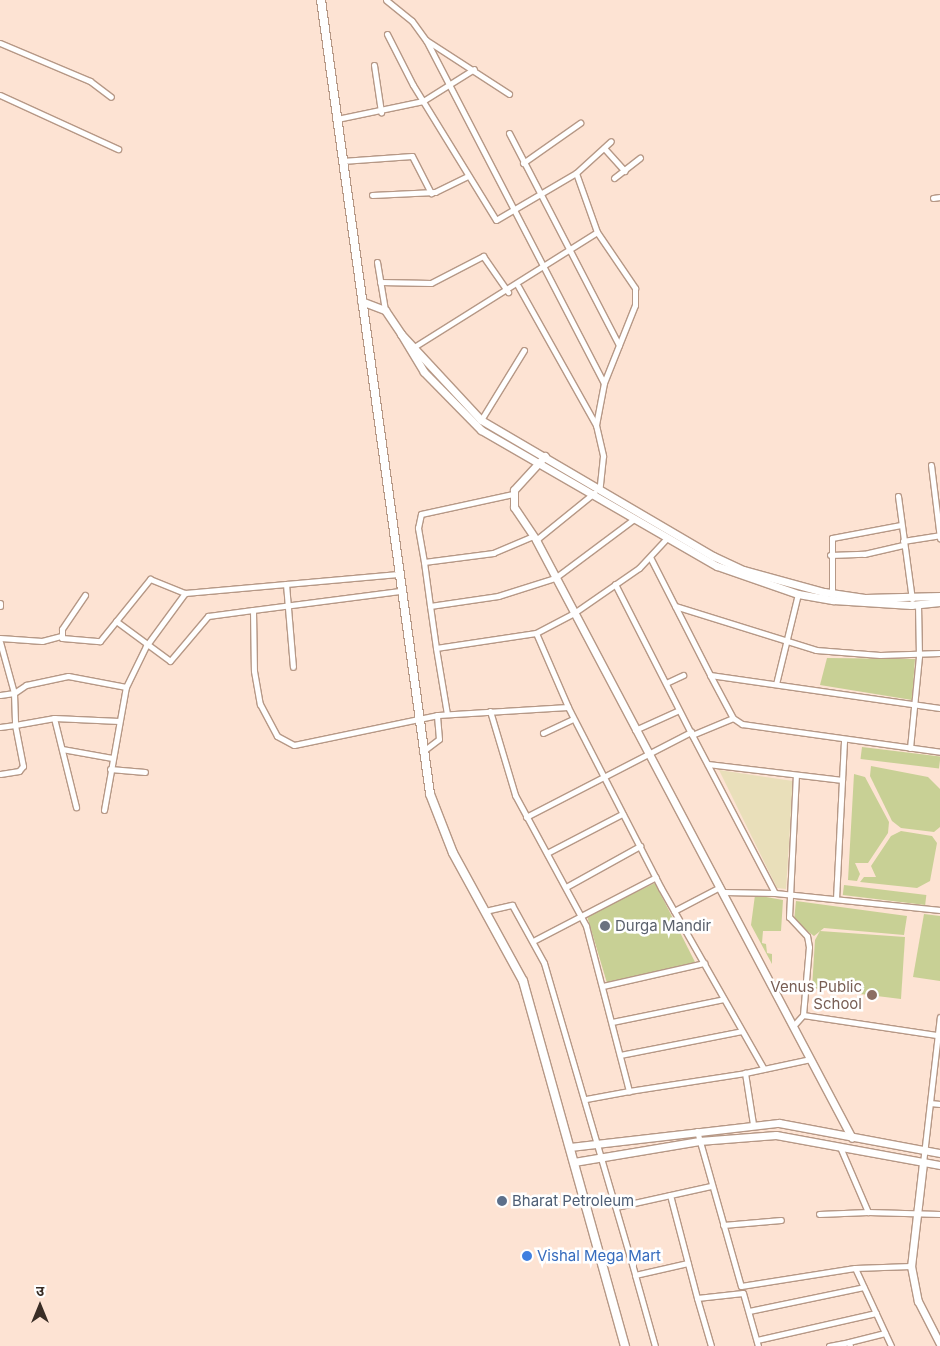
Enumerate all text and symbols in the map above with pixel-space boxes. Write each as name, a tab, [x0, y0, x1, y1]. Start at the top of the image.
place label: Durga Mandir	[615, 917, 711, 935]
marker: Durga Mandir	[599, 920, 611, 932]
place label: Venus Public School	[770, 977, 862, 1012]
marker: Venus Public School	[866, 989, 878, 1001]
place label: Bharat Petroleum	[512, 1192, 634, 1210]
marker: Bharat Petroleum	[496, 1195, 508, 1207]
place label: Vishal Mega Mart	[537, 1247, 661, 1265]
marker: Vishal Mega Mart	[521, 1250, 533, 1262]
north arrow	[15, 1281, 65, 1331]
text: उ	[36, 1282, 44, 1299]

